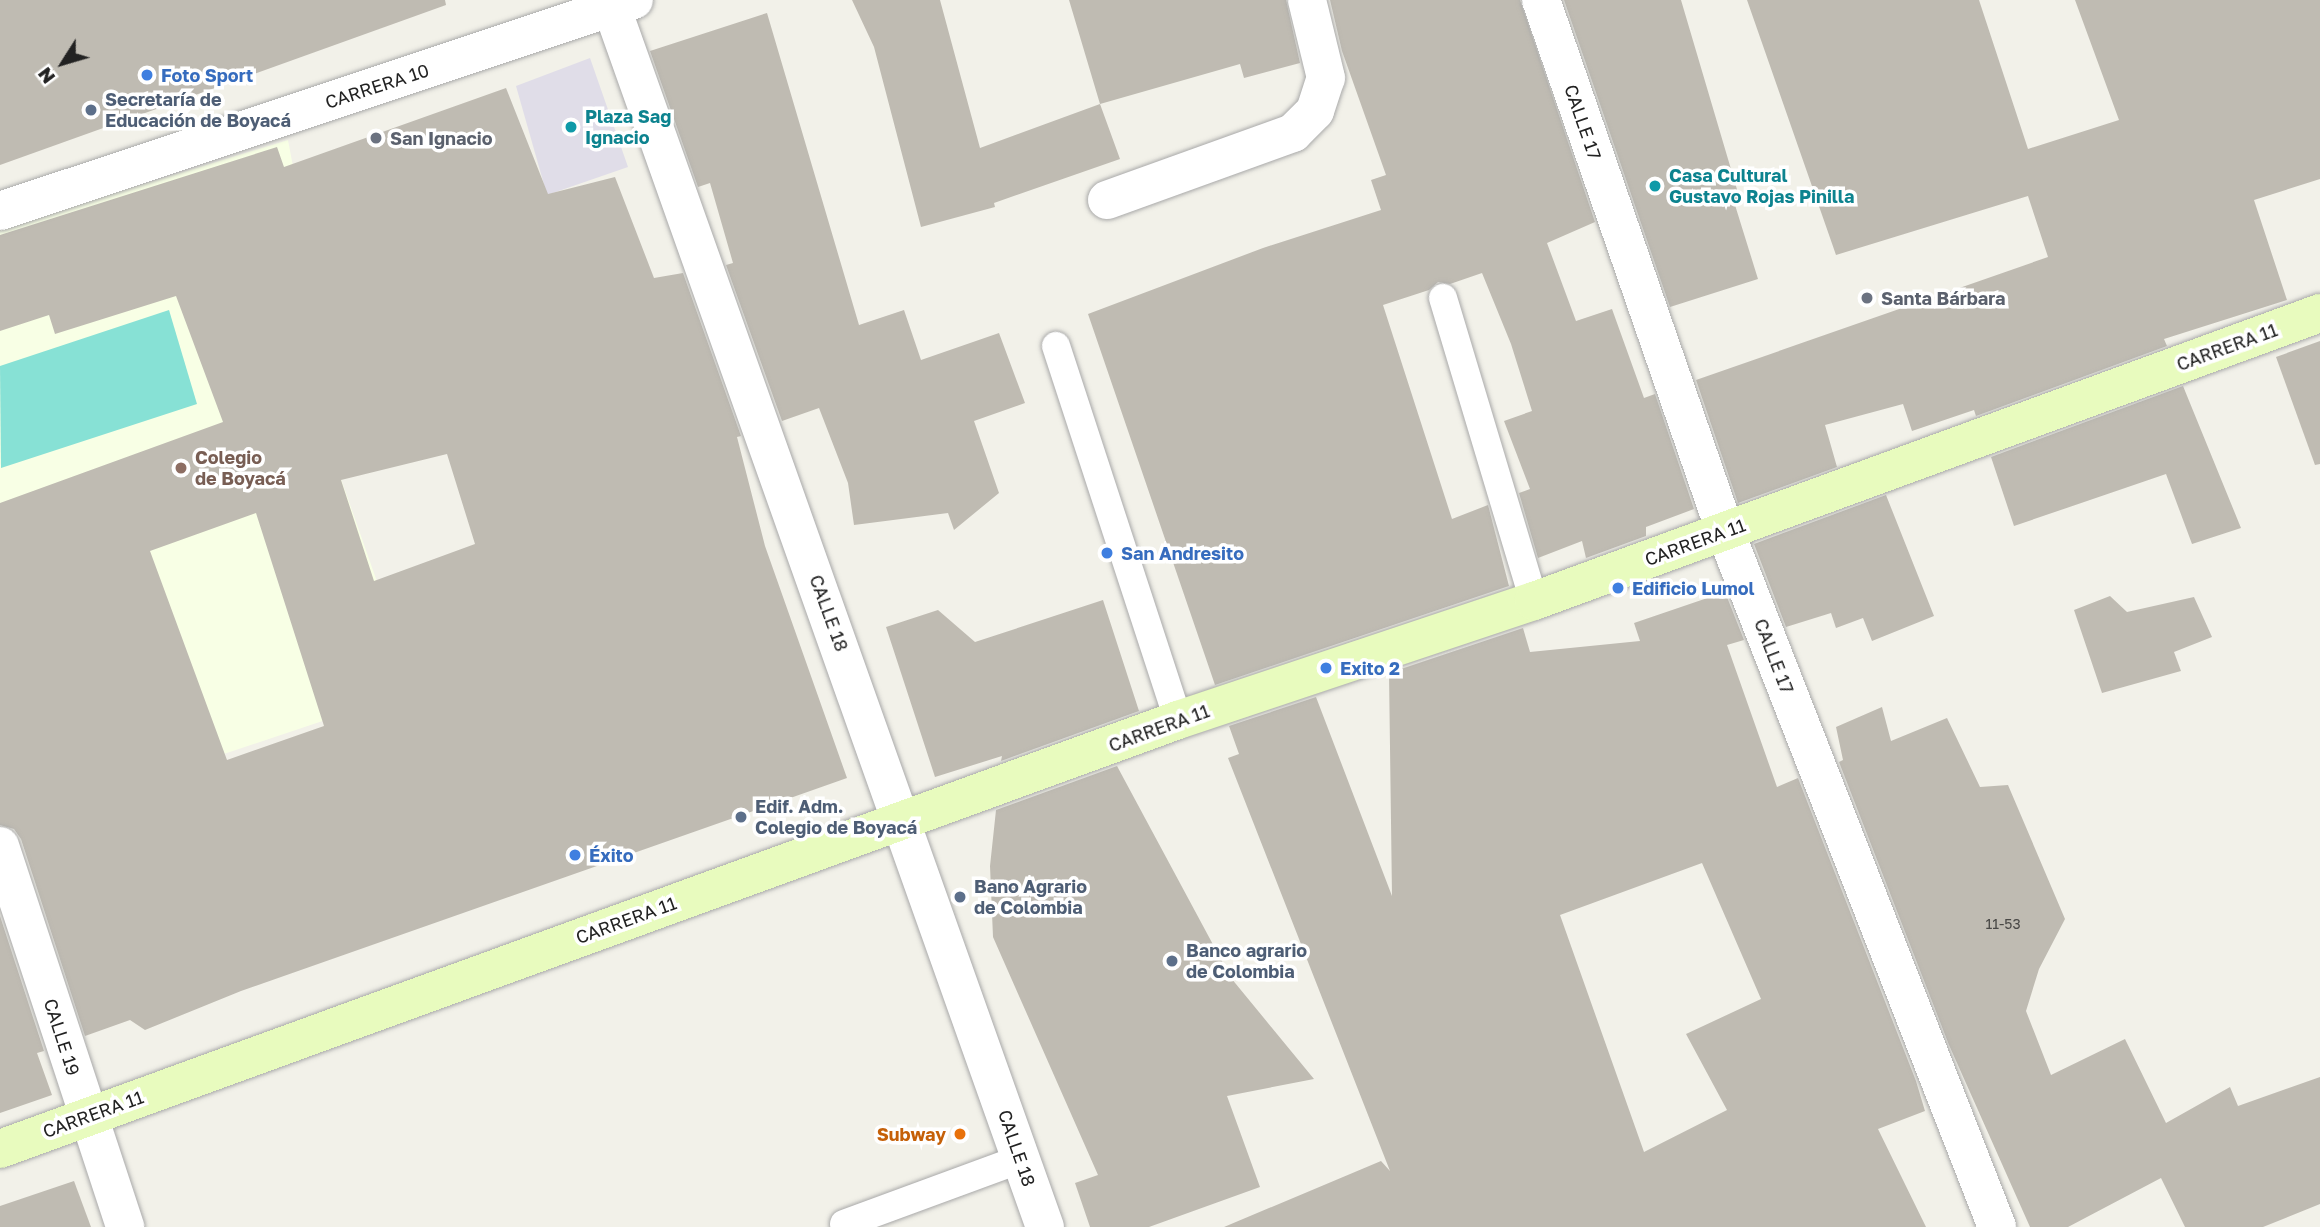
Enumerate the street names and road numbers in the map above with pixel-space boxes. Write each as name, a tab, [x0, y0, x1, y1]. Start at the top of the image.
street label: CARRERA 10	[322, 59, 432, 113]
street label: CALLE 17	[1560, 82, 1606, 162]
street label: CARRERA 11	[2174, 319, 2280, 375]
street label: CARRERA 11	[1642, 514, 1748, 570]
street label: CALLE 18	[805, 572, 853, 654]
street label: CALLE 17	[1750, 616, 1798, 696]
street label: CARRERA 11	[1106, 700, 1212, 756]
street label: CARRERA 11	[573, 892, 679, 948]
street label: CALLE 19	[39, 996, 85, 1078]
street label: CARRERA 11	[40, 1086, 146, 1142]
street label: CALLE 18	[994, 1107, 1040, 1189]

